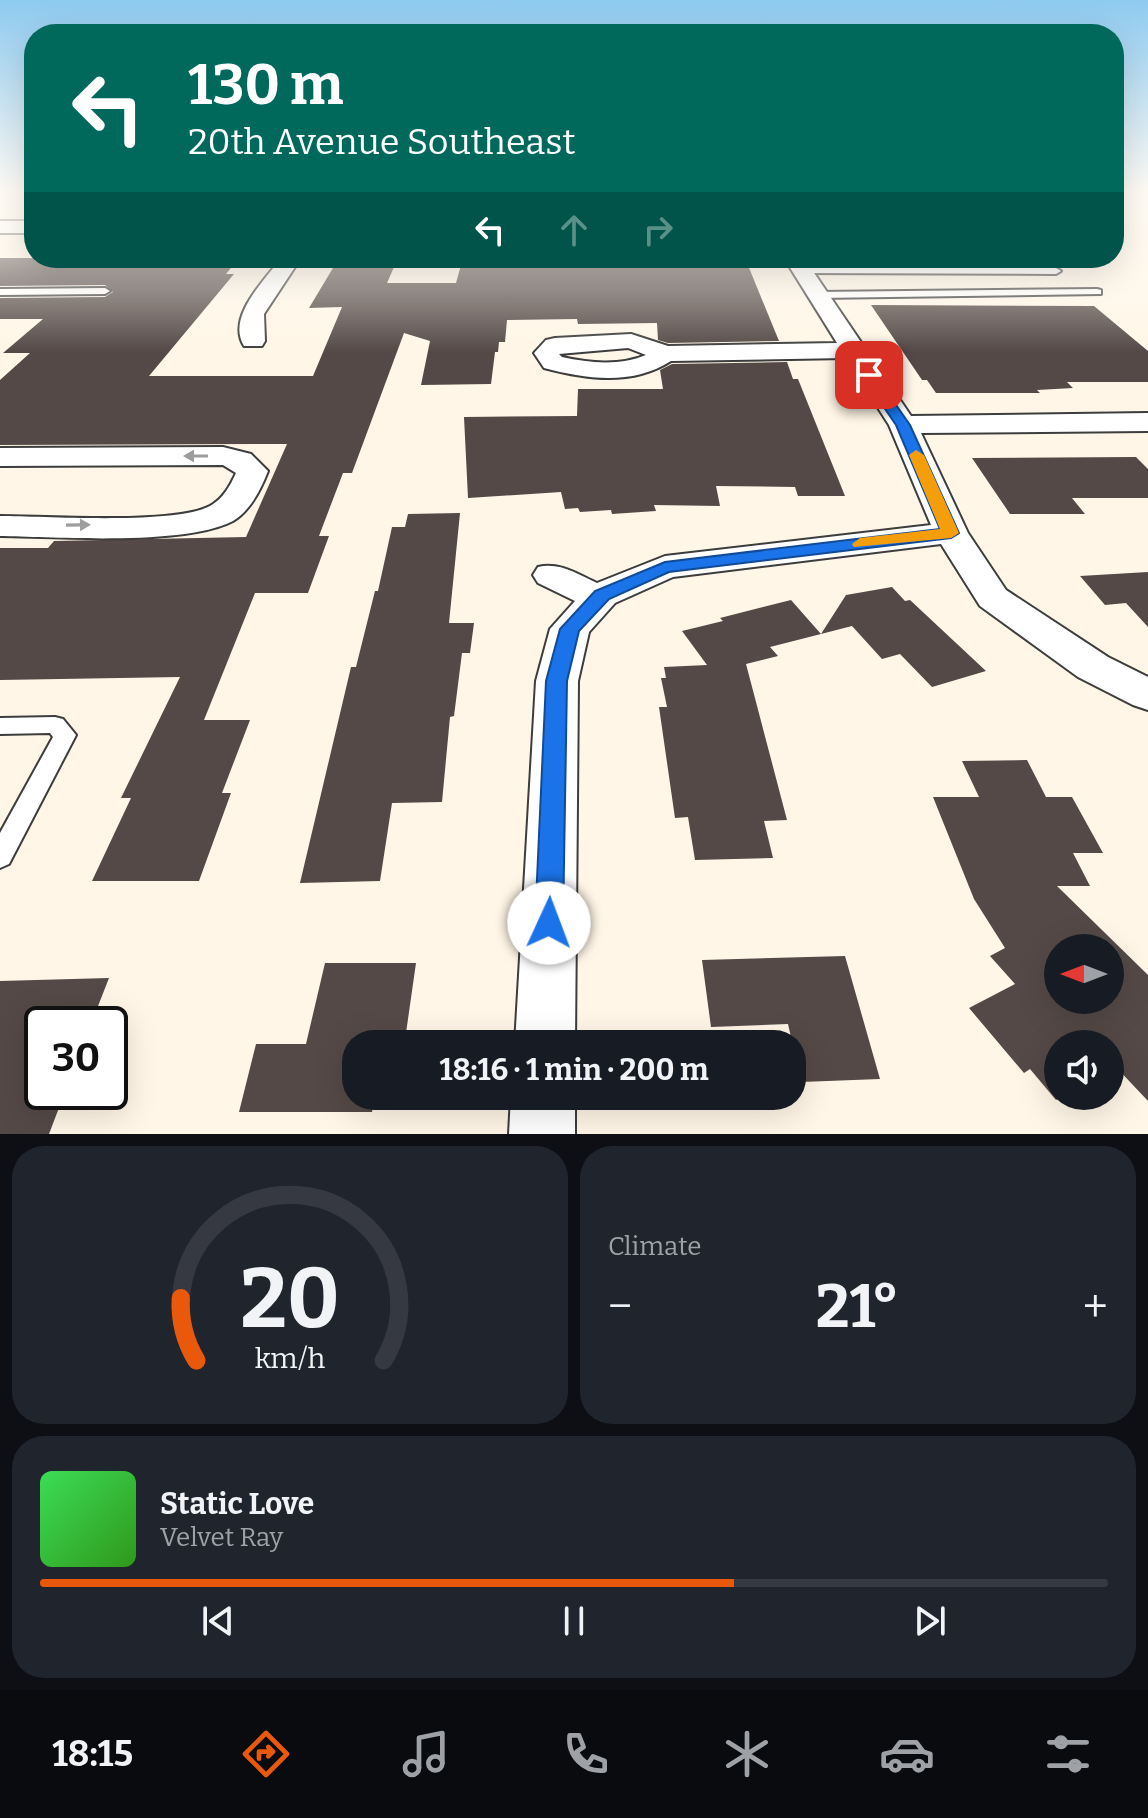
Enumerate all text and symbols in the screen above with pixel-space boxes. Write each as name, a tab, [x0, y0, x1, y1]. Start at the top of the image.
text: 130 m	[188, 52, 344, 119]
icon: left	[56, 56, 160, 160]
text: 20th Avenue Southeast	[188, 120, 576, 164]
icon: left	[468, 208, 512, 252]
icon: ahead	[552, 208, 596, 252]
icon: right	[636, 208, 680, 252]
pin	[835, 341, 903, 409]
icon: arrive	[847, 353, 891, 397]
one-way arrow	[183, 450, 208, 462]
one-way arrow	[66, 519, 91, 531]
position arrow	[507, 881, 591, 965]
north arrow	[1044, 934, 1124, 1014]
map controls	[1044, 934, 1124, 1110]
speed limit sign: 30	[24, 1006, 128, 1110]
button: sound	[1044, 1030, 1124, 1110]
text: 18:16 · 1 min · 200 m	[439, 1052, 709, 1088]
text: Climate	[608, 1231, 702, 1262]
text: 20	[240, 1249, 340, 1349]
text: 21°	[816, 1271, 899, 1343]
text: −	[608, 1280, 632, 1333]
text: +	[1083, 1280, 1108, 1333]
text: km/h	[255, 1341, 326, 1376]
text: Static Love	[160, 1486, 314, 1522]
text: Velvet Ray	[160, 1522, 283, 1553]
icon: previous	[196, 1599, 240, 1643]
icon: pause	[552, 1599, 596, 1643]
icon: next	[908, 1599, 952, 1643]
icon: directions	[238, 1726, 294, 1782]
icon: music	[398, 1726, 454, 1782]
icon: phone	[558, 1726, 614, 1782]
icon: climate	[719, 1726, 775, 1782]
icon: car	[879, 1726, 935, 1782]
icon: filters	[1040, 1726, 1096, 1782]
text: 18:15	[52, 1732, 133, 1776]

